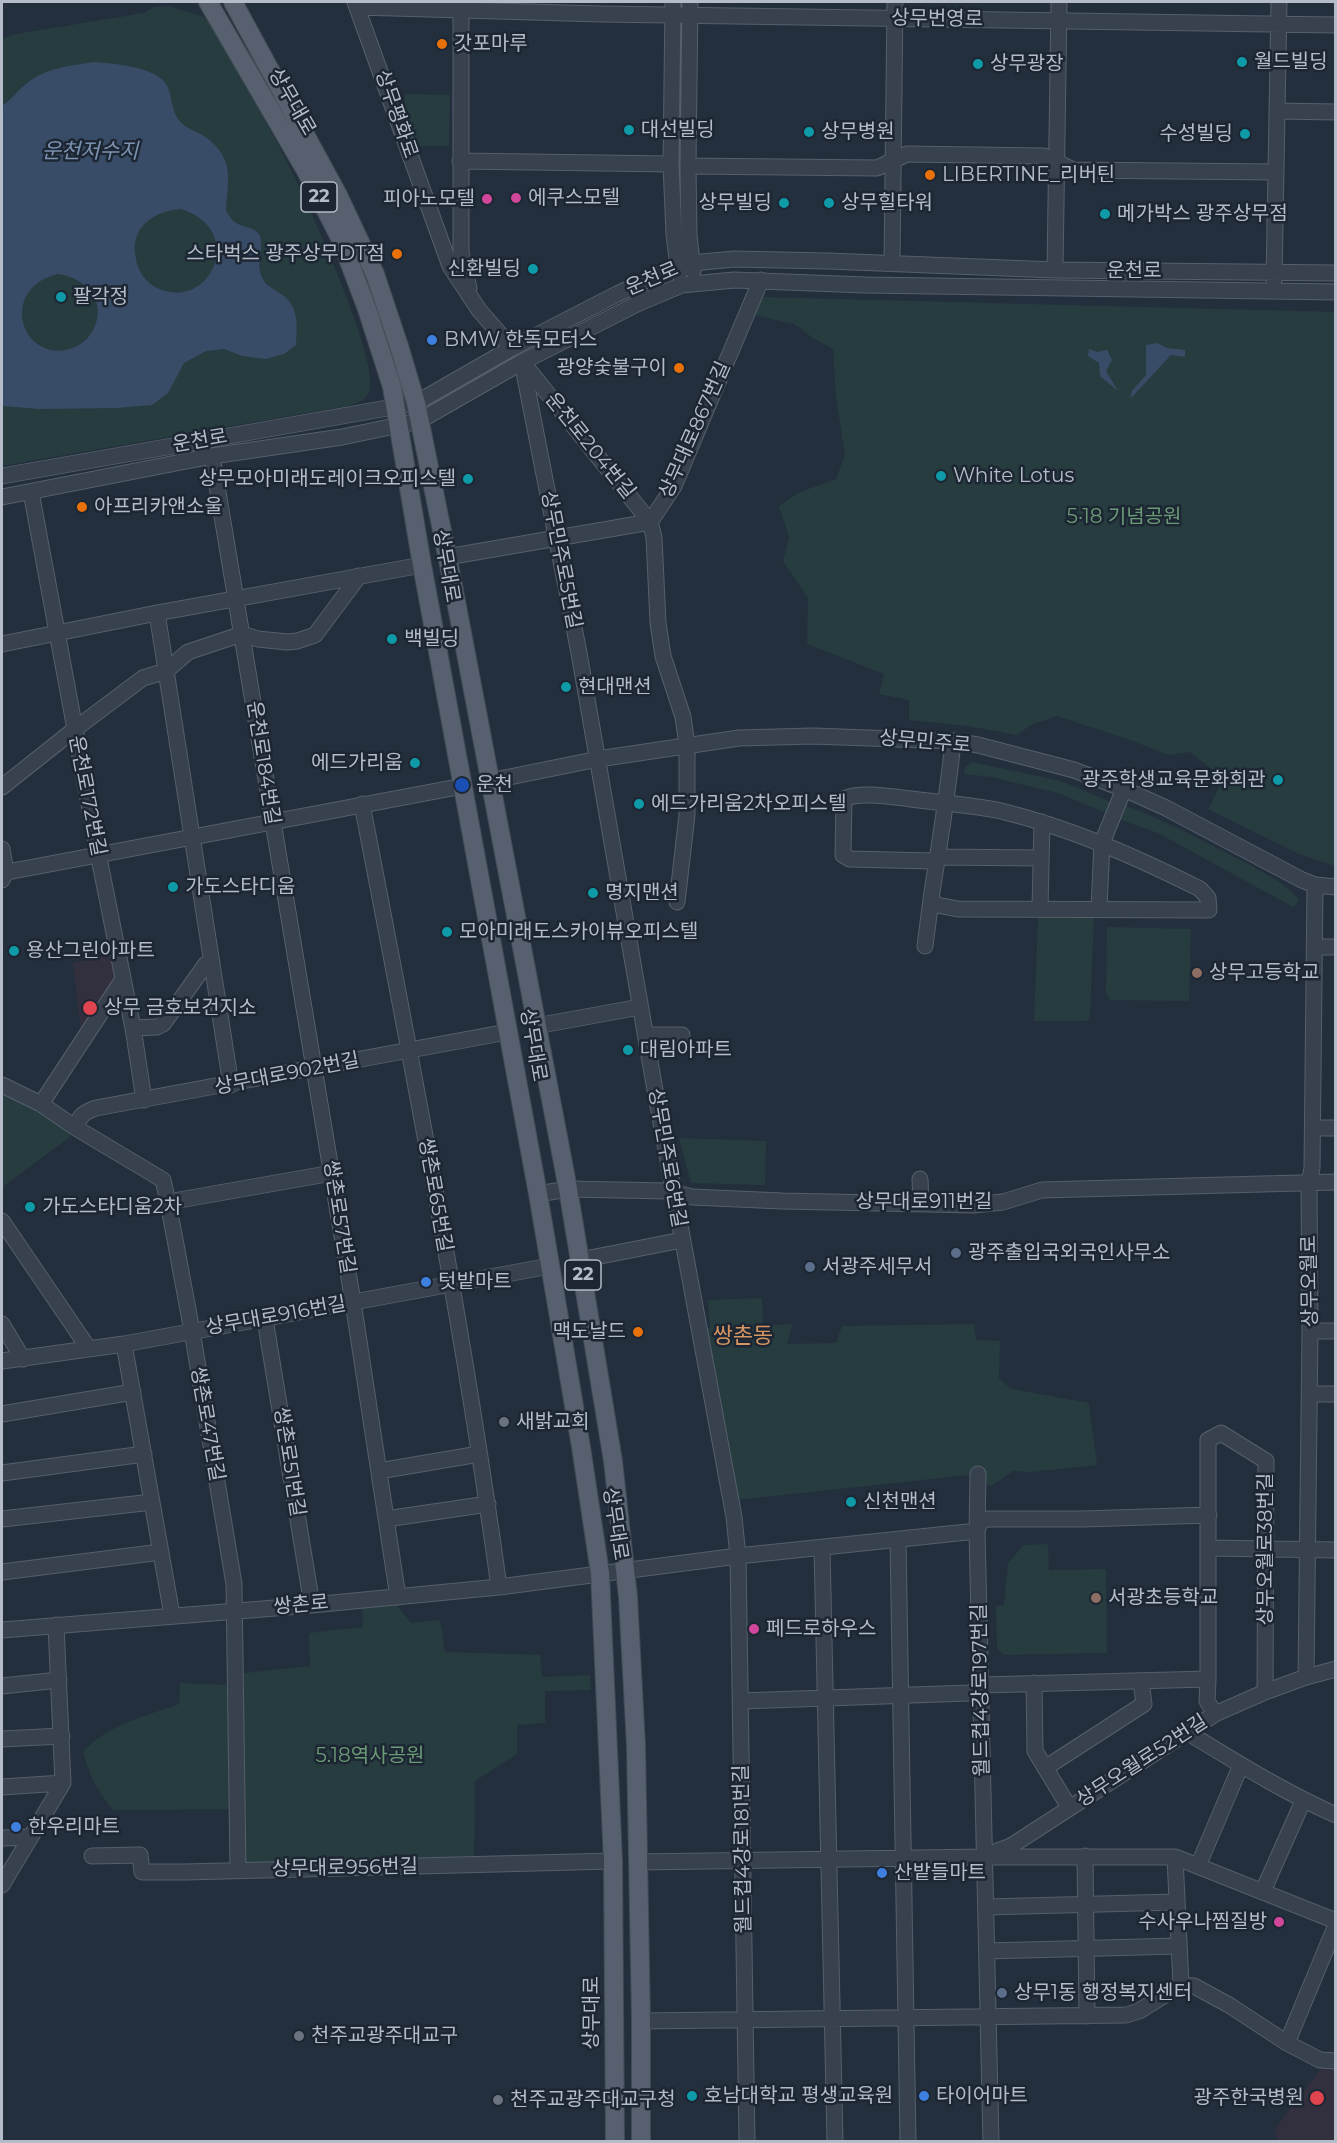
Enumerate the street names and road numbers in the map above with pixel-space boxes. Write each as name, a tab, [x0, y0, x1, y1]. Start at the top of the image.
street label: 상무번영로	[891, 6, 983, 32]
street label: 상무대로	[263, 64, 321, 140]
street label: 상무평화로	[370, 67, 422, 161]
road number: 22	[301, 182, 337, 212]
street label: 운천로	[622, 257, 682, 301]
street label: 운천로	[1106, 259, 1162, 283]
street label: 상무대로867번길	[654, 358, 736, 502]
street label: 운천로204번길	[540, 388, 640, 504]
street label: 운천로	[171, 424, 229, 458]
street label: 상무민주로5번길	[536, 489, 586, 631]
street label: 상무대로	[428, 528, 464, 604]
street label: 운천로184번길	[241, 699, 285, 827]
street label: 상무민주로	[878, 726, 972, 758]
street label: 운천로172번길	[64, 734, 110, 858]
street label: 상무대로	[515, 1007, 551, 1083]
street label: 상무대로902번길	[212, 1048, 362, 1100]
street label: 상무민주로6번길	[643, 1086, 691, 1230]
street label: 쌍촌로65번길	[413, 1136, 457, 1254]
street label: 쌍촌로57번길	[318, 1158, 360, 1276]
street label: 상무대로911번길	[855, 1190, 993, 1214]
street label: 상무오월로	[1297, 1235, 1323, 1327]
road number: 22	[565, 1260, 601, 1290]
street label: 상무대로916번길	[204, 1292, 348, 1340]
street label: 쌍촌로47번길	[185, 1365, 229, 1483]
street label: 쌍촌로51번길	[269, 1406, 309, 1518]
street label: 상무오월로38번길	[1254, 1473, 1278, 1625]
street label: 상무대로	[597, 1486, 633, 1562]
street label: 쌍촌로	[272, 1591, 330, 1619]
street label: 월드컵4강로197번길	[967, 1603, 995, 1777]
street label: 상무오월로52번길	[1072, 1710, 1212, 1812]
street label: 월드컵4강로181번길	[730, 1764, 756, 1934]
street label: 상무대로956번길	[272, 1855, 418, 1881]
street label: 상무대로	[580, 1976, 604, 2050]

